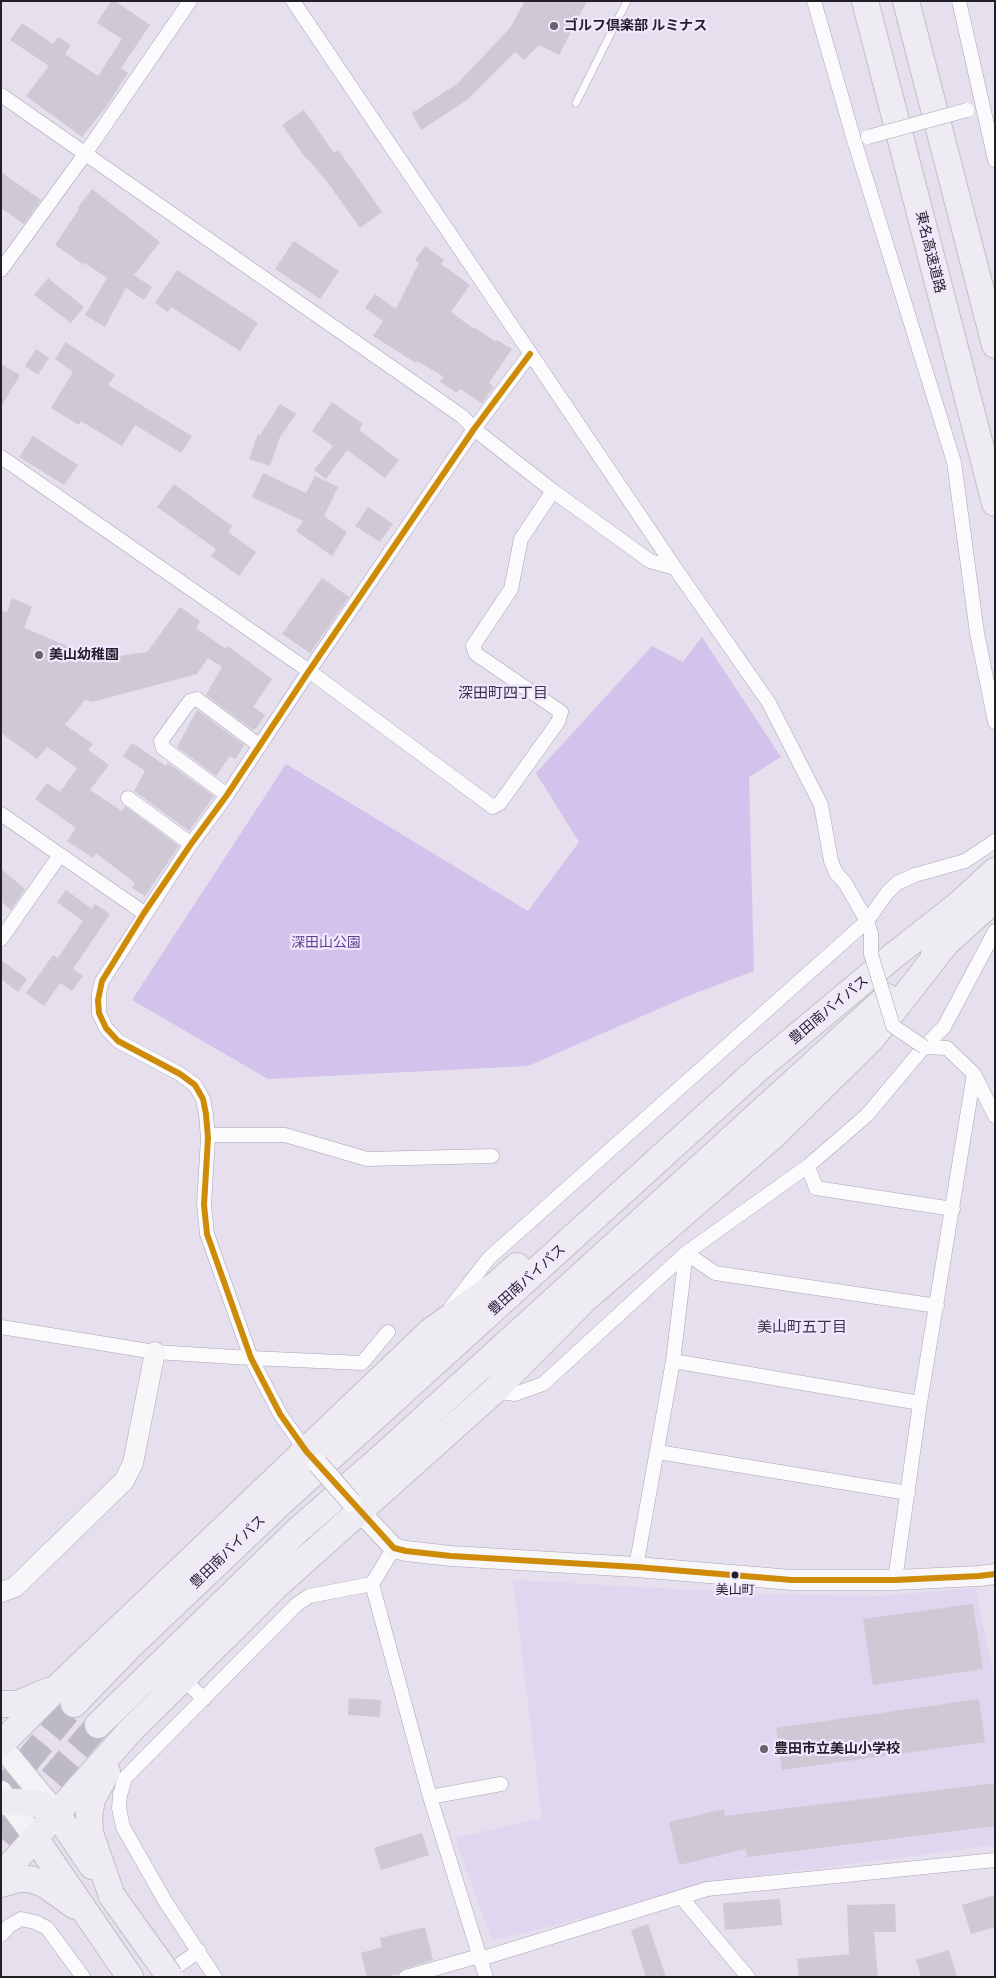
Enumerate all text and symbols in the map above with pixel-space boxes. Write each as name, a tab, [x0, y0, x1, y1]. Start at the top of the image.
place label: ゴルフ倶楽部 ルミナス	[564, 18, 707, 34]
marker: ゴルフ倶楽部 ルミナス	[548, 20, 560, 32]
street label: 東名高速道路	[912, 209, 948, 295]
place label: 美山幼稚園	[49, 647, 119, 663]
marker: 美山幼稚園	[33, 649, 45, 661]
district label: 深田町四丁目	[458, 685, 548, 703]
park label: 深田山公園	[291, 935, 361, 951]
street label: 豊田南バイパス	[786, 972, 872, 1048]
street label: 豊田南バイパス	[485, 1241, 569, 1319]
district label: 美山町五丁目	[757, 1319, 847, 1337]
street label: 豊田南バイパス	[187, 1512, 269, 1592]
marker: 美山町	[730, 1570, 740, 1580]
place label: 美山町	[716, 1582, 754, 1598]
place label: 豊田市立美山小学校	[774, 1741, 900, 1757]
marker: 豊田市立美山小学校	[758, 1743, 770, 1755]

